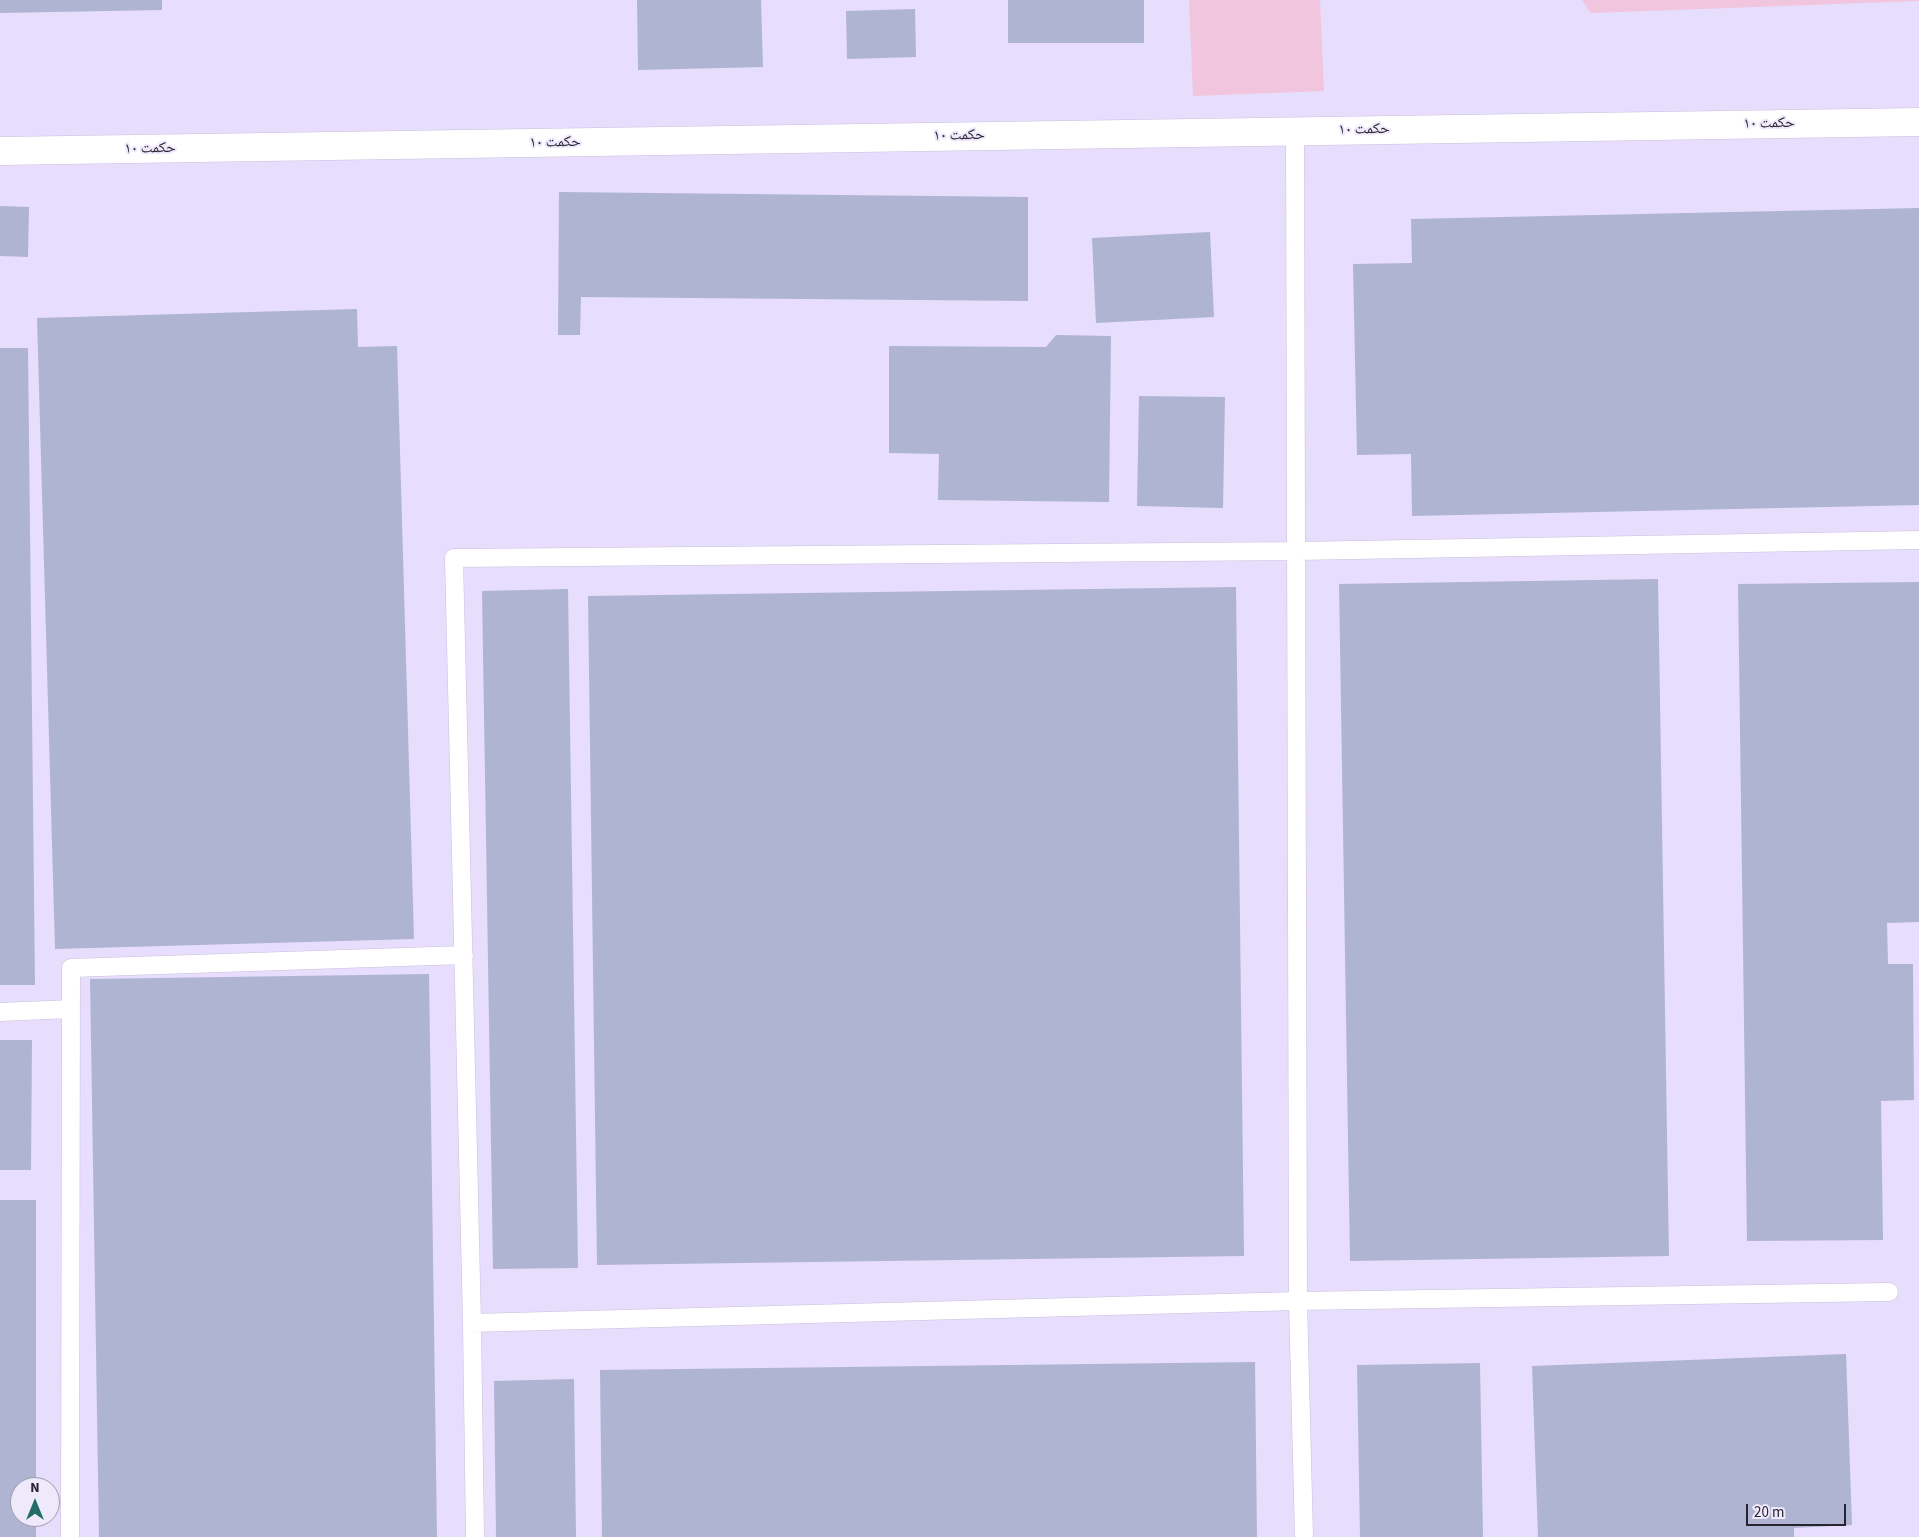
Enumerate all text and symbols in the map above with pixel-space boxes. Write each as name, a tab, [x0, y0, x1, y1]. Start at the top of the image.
street label: حکمت ۱۰	[1743, 115, 1795, 133]
street label: حکمت ۱۰	[1338, 121, 1390, 139]
street label: حکمت ۱۰	[933, 127, 985, 145]
street label: حکمت ۱۰	[529, 134, 581, 152]
street label: حکمت ۱۰	[124, 140, 176, 158]
north arrow	[10, 1477, 60, 1527]
text: N	[30, 1478, 40, 1498]
scale bar	[1749, 1494, 1849, 1526]
text: 20 m	[1754, 1502, 1784, 1523]

